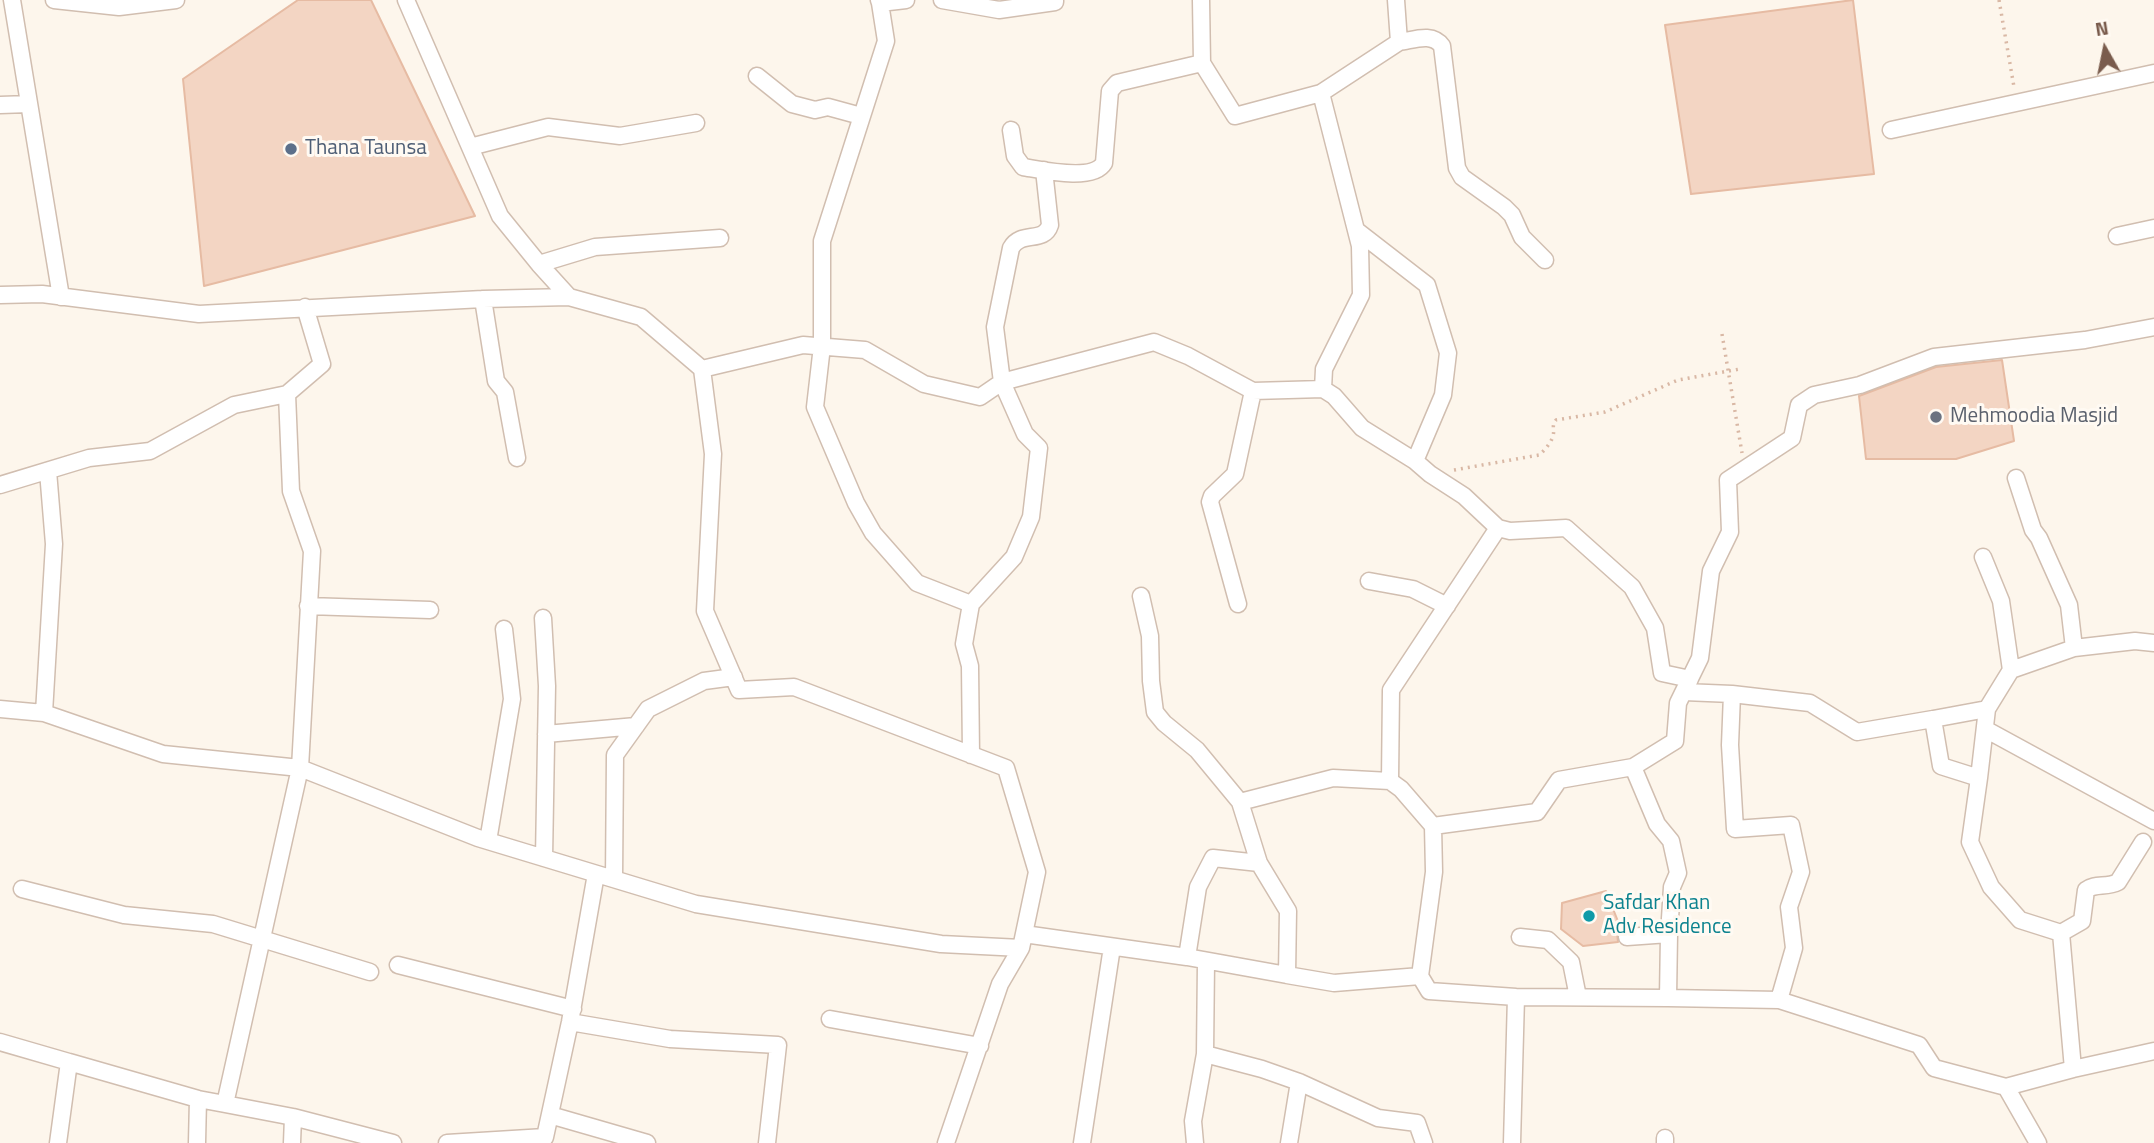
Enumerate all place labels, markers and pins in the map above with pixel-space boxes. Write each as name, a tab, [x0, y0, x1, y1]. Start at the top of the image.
place label: Thana Taunsa	[305, 136, 427, 162]
marker: Thana Taunsa	[283, 141, 299, 157]
place label: Mehmoodia Masjid	[1950, 404, 2118, 430]
marker: Mehmoodia Masjid	[1928, 409, 1944, 425]
place label: Safdar Khan Adv Residence	[1603, 891, 1732, 941]
marker: Safdar Khan Adv Residence	[1581, 908, 1597, 924]

